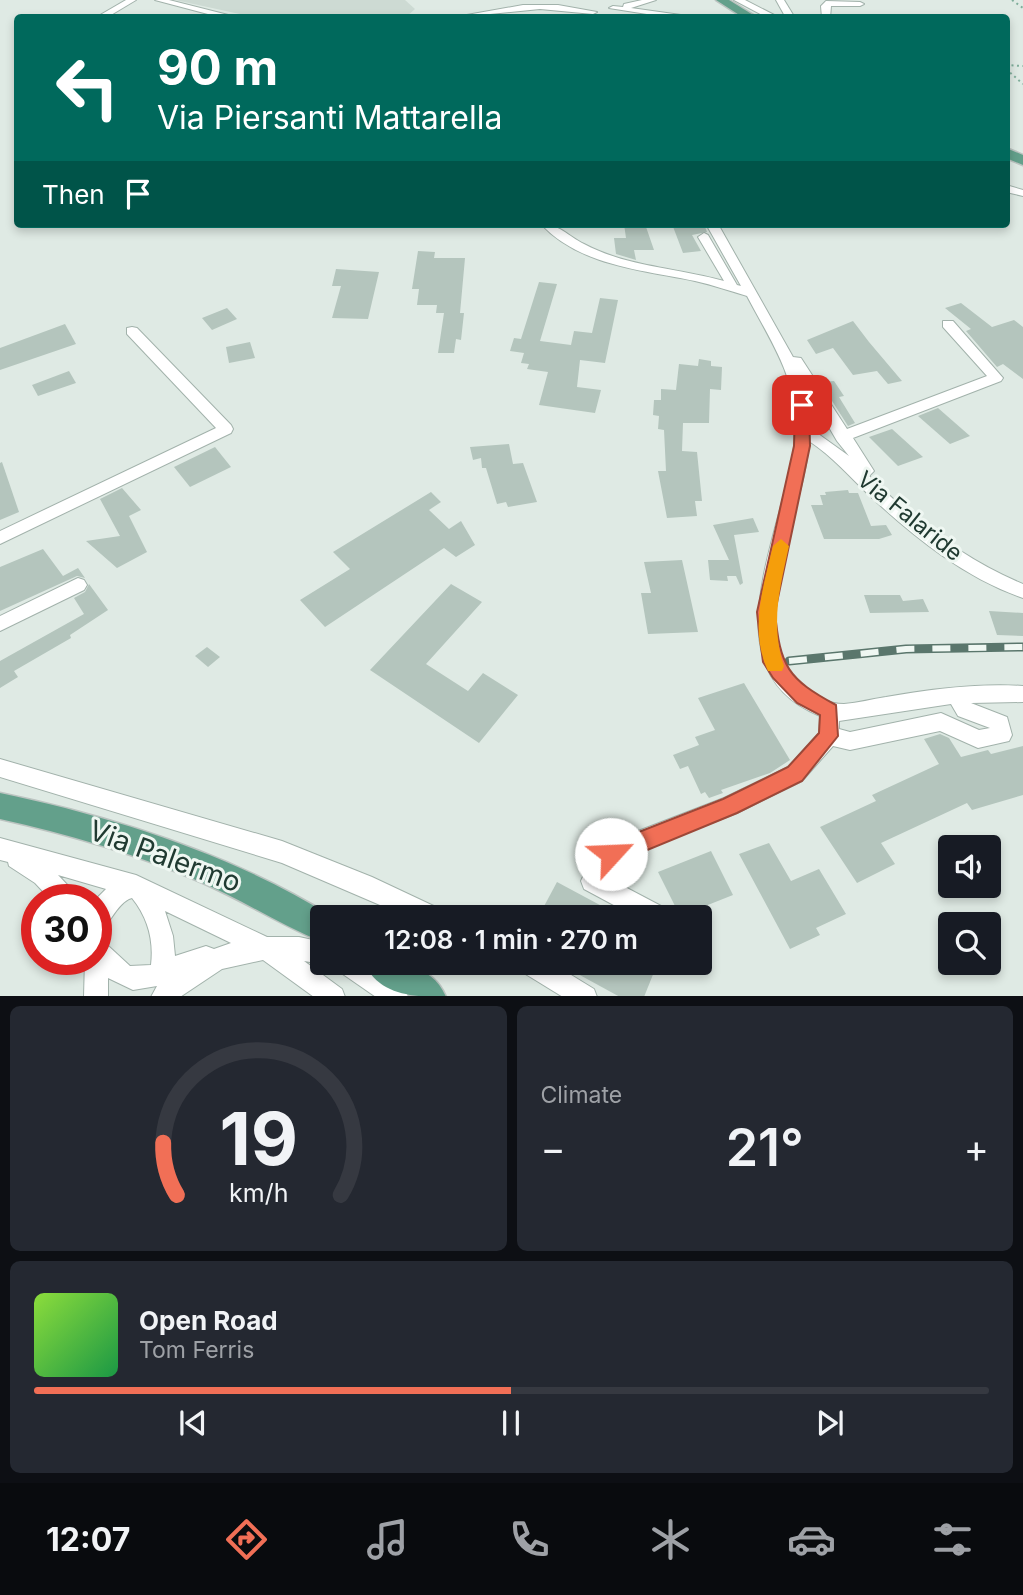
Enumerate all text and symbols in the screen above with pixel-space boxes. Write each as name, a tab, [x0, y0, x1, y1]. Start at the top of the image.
text: 90 m	[157, 38, 278, 97]
icon: left	[42, 42, 133, 133]
text: Via Piersanti Mattarella	[157, 98, 502, 137]
icon: arrive	[119, 175, 157, 213]
text: Then	[42, 179, 105, 210]
pin	[772, 375, 832, 435]
icon: arrive	[783, 386, 821, 424]
street label: Via Falaride	[852, 465, 968, 567]
street label: Via Palermo	[85, 813, 245, 899]
position arrow	[574, 817, 648, 891]
map controls	[938, 835, 1001, 975]
button: sound	[938, 835, 1001, 898]
speed limit sign: 30	[21, 884, 112, 975]
button: search	[938, 912, 1001, 975]
text: 12:08 · 1 min · 270 m	[384, 924, 638, 955]
text: Climate	[541, 1081, 622, 1109]
text: 19	[219, 1094, 298, 1183]
text: 21°	[726, 1116, 804, 1179]
text: −	[541, 1125, 566, 1171]
text: +	[964, 1125, 989, 1171]
text: km/h	[229, 1177, 288, 1207]
text: Open Road	[139, 1305, 278, 1336]
text: Tom Ferris	[139, 1336, 254, 1364]
icon: previous	[174, 1404, 212, 1442]
icon: pause	[492, 1404, 530, 1442]
icon: next	[811, 1404, 849, 1442]
icon: directions	[222, 1515, 271, 1564]
icon: music	[363, 1515, 412, 1564]
icon: phone	[505, 1515, 554, 1564]
icon: climate	[646, 1515, 695, 1564]
icon: car	[787, 1515, 836, 1564]
icon: filters	[928, 1515, 977, 1564]
text: 12:07	[46, 1520, 130, 1559]

